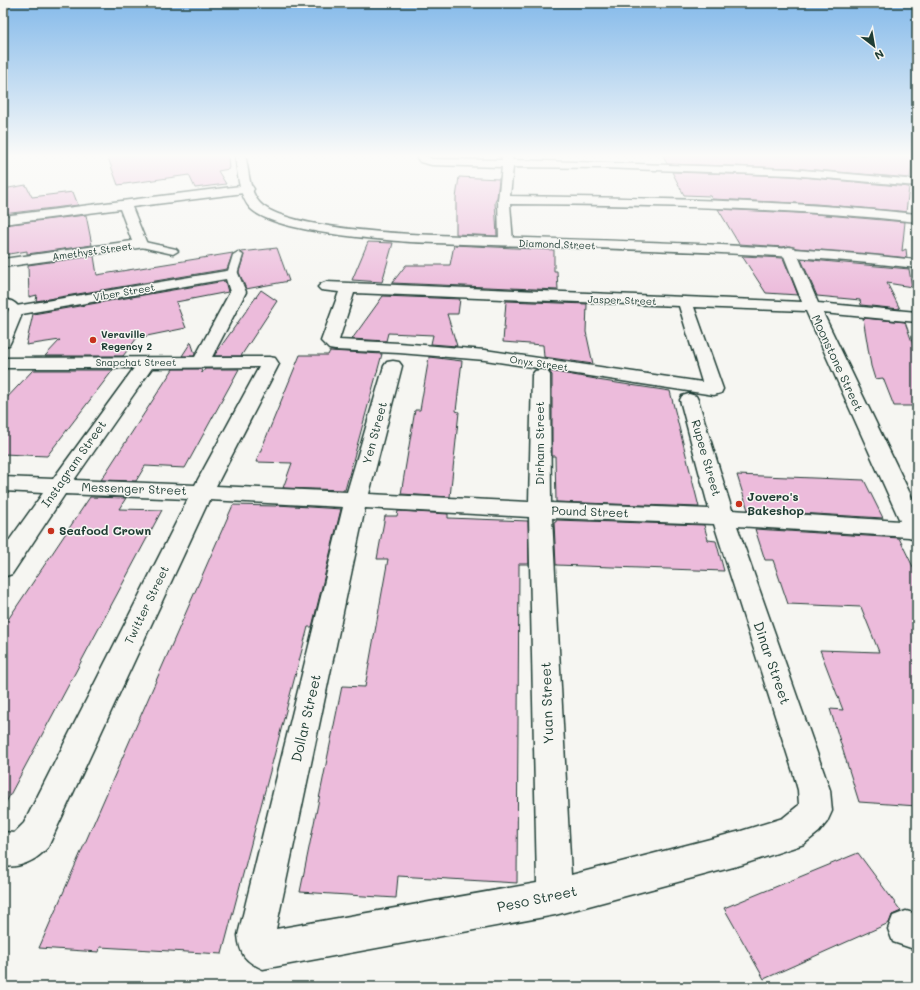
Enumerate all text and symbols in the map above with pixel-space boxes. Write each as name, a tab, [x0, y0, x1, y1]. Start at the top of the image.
north arrow	[854, 26, 894, 66]
text: N	[872, 46, 887, 64]
street label: Diamond Street	[518, 236, 596, 252]
street label: Amethyst Street	[51, 238, 133, 264]
street label: Viber Street	[92, 280, 156, 304]
street label: Jasper Street	[587, 292, 657, 308]
street label: Moonstone Street	[809, 312, 867, 413]
place label: Veraville Regency 2	[101, 327, 153, 353]
marker: Veraville Regency 2	[88, 335, 98, 345]
street label: Onyx Street	[509, 352, 569, 374]
street label: Snapchat Street	[96, 355, 176, 369]
street label: Yen Street	[358, 400, 390, 466]
street label: Dirham Street	[531, 401, 547, 485]
street label: Instagram Street	[37, 417, 109, 510]
street label: Rupee Street	[688, 418, 725, 498]
street label: Messenger Street	[81, 478, 187, 498]
place label: Jovero's Bakeshop	[747, 488, 804, 518]
marker: Jovero's Bakeshop	[734, 499, 744, 509]
street label: Pound Street	[551, 502, 629, 520]
place label: Seafood Crown	[59, 522, 151, 538]
marker: Seafood Crown	[46, 526, 56, 536]
street label: Twitter Street	[120, 563, 172, 647]
street label: Dinar Street	[749, 619, 796, 707]
street label: Yuan Street	[536, 662, 557, 745]
street label: Dollar Street	[286, 672, 325, 764]
street label: Peso Street	[495, 881, 579, 916]

